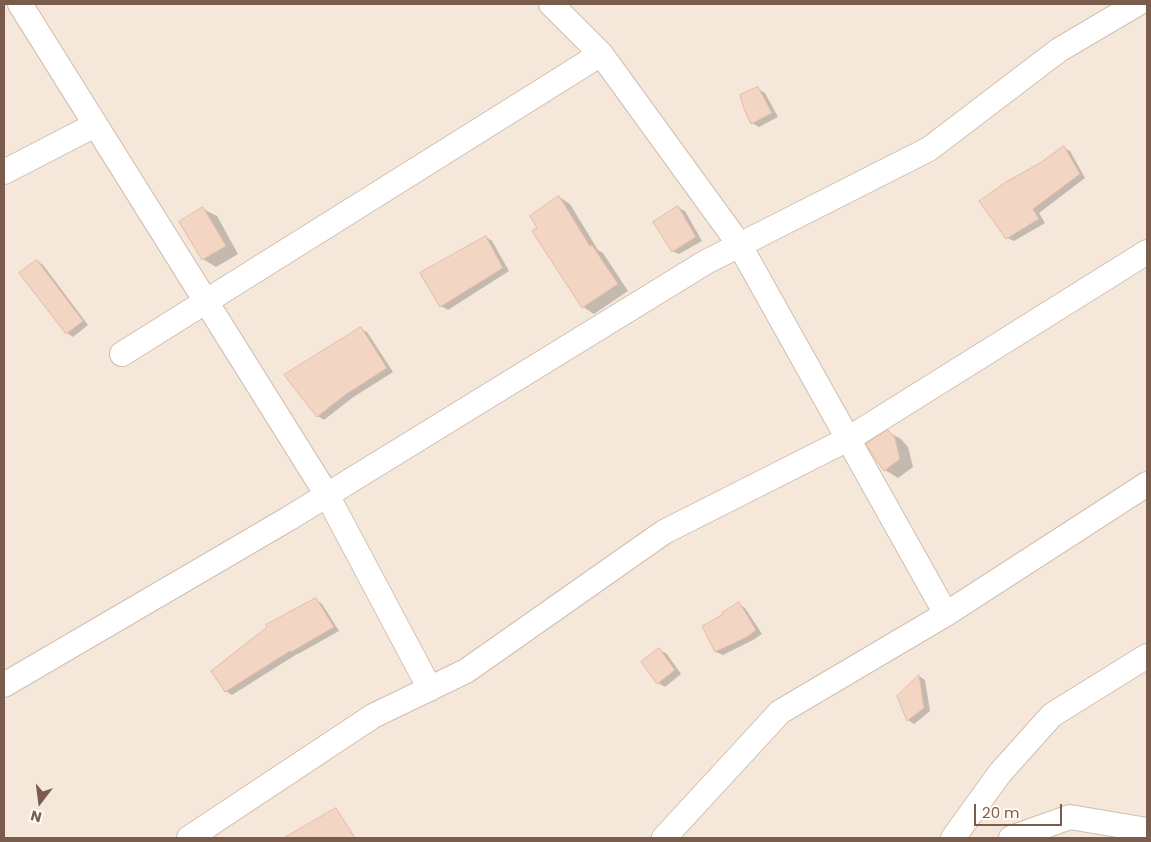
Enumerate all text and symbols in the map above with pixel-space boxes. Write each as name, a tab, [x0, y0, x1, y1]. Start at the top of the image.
north arrow	[15, 777, 65, 827]
scale bar	[976, 794, 1064, 826]
text: 20 m	[982, 802, 1020, 823]
text: N	[28, 805, 44, 828]

